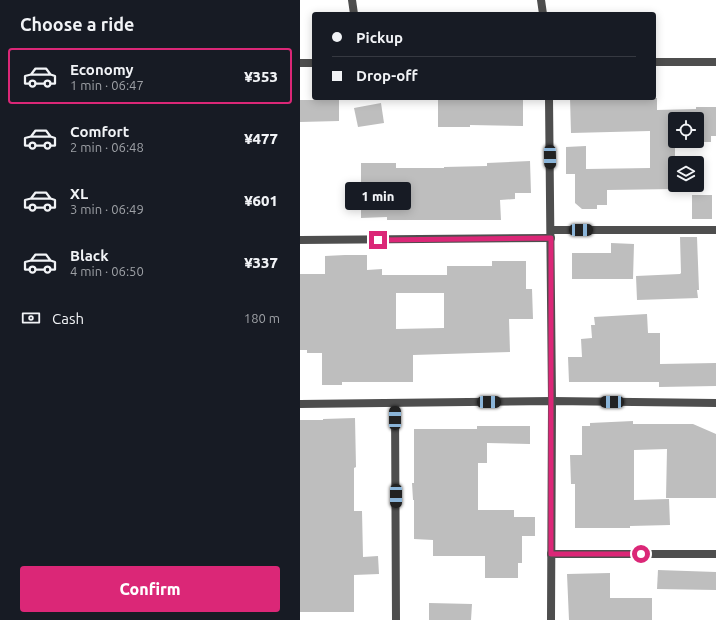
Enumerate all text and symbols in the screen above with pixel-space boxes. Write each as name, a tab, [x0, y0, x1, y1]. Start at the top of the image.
text: Choose a ride	[20, 14, 134, 34]
text: Pickup	[356, 29, 403, 46]
icon: car	[22, 58, 58, 94]
text: Economy	[70, 61, 134, 78]
text: Drop-off	[356, 67, 418, 84]
text: ¥353	[244, 68, 278, 85]
text: 1 min · 06:47	[70, 78, 144, 92]
map controls	[668, 112, 704, 192]
button: locate	[668, 112, 704, 148]
icon: car	[22, 120, 58, 156]
text: Comfort	[70, 123, 129, 140]
text: ¥477	[244, 130, 278, 147]
text: 2 min · 06:48	[70, 140, 144, 154]
car	[544, 145, 556, 169]
button: layers	[668, 156, 704, 192]
icon: car	[22, 182, 58, 218]
callout: 1 min	[345, 182, 411, 210]
text: XL	[70, 185, 88, 202]
text: 1 min	[361, 189, 395, 203]
text: ¥601	[244, 192, 278, 209]
text: 3 min · 06:49	[70, 202, 144, 216]
car	[569, 224, 593, 236]
route end	[369, 231, 387, 249]
icon: car	[22, 244, 58, 280]
text: Black	[70, 247, 109, 264]
text: ¥337	[244, 254, 278, 271]
text: 4 min · 06:50	[70, 264, 144, 278]
icon: cash	[20, 307, 42, 329]
text: Cash	[52, 310, 84, 327]
text: 180 m	[244, 311, 280, 325]
car	[477, 396, 501, 408]
car	[600, 396, 624, 408]
car	[389, 406, 401, 430]
car	[390, 484, 402, 508]
route start	[632, 545, 650, 563]
button: Confirm	[20, 566, 280, 612]

